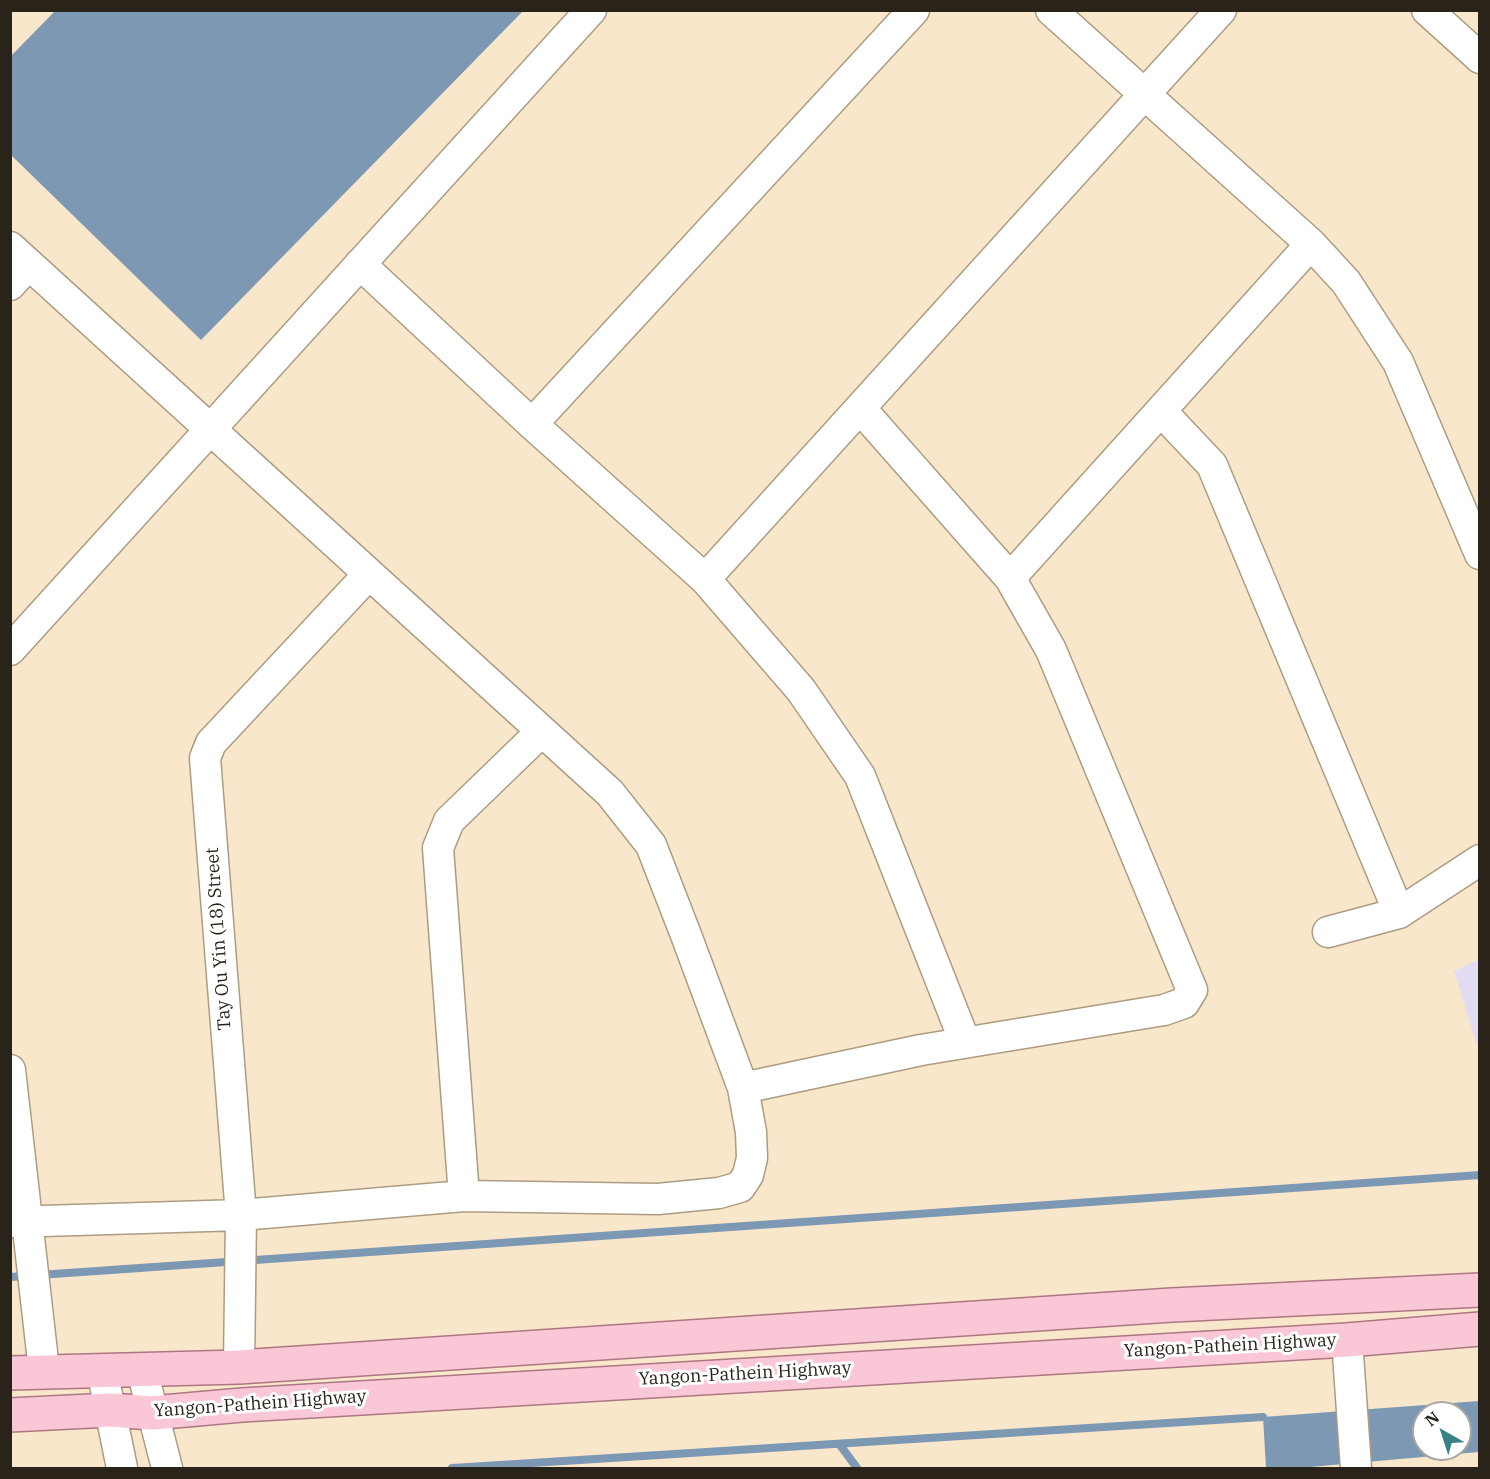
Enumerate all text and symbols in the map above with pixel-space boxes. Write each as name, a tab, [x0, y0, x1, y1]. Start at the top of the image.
street label: Tay Ou Yin (18) Street	[202, 847, 236, 1031]
street label: Yangon-Pathein Highway	[1123, 1330, 1337, 1362]
street label: Yangon-Pathein Highway	[638, 1358, 852, 1390]
street label: Yangon-Pathein Highway	[153, 1386, 367, 1422]
north arrow	[1412, 1401, 1472, 1461]
text: N	[1421, 1407, 1443, 1430]

